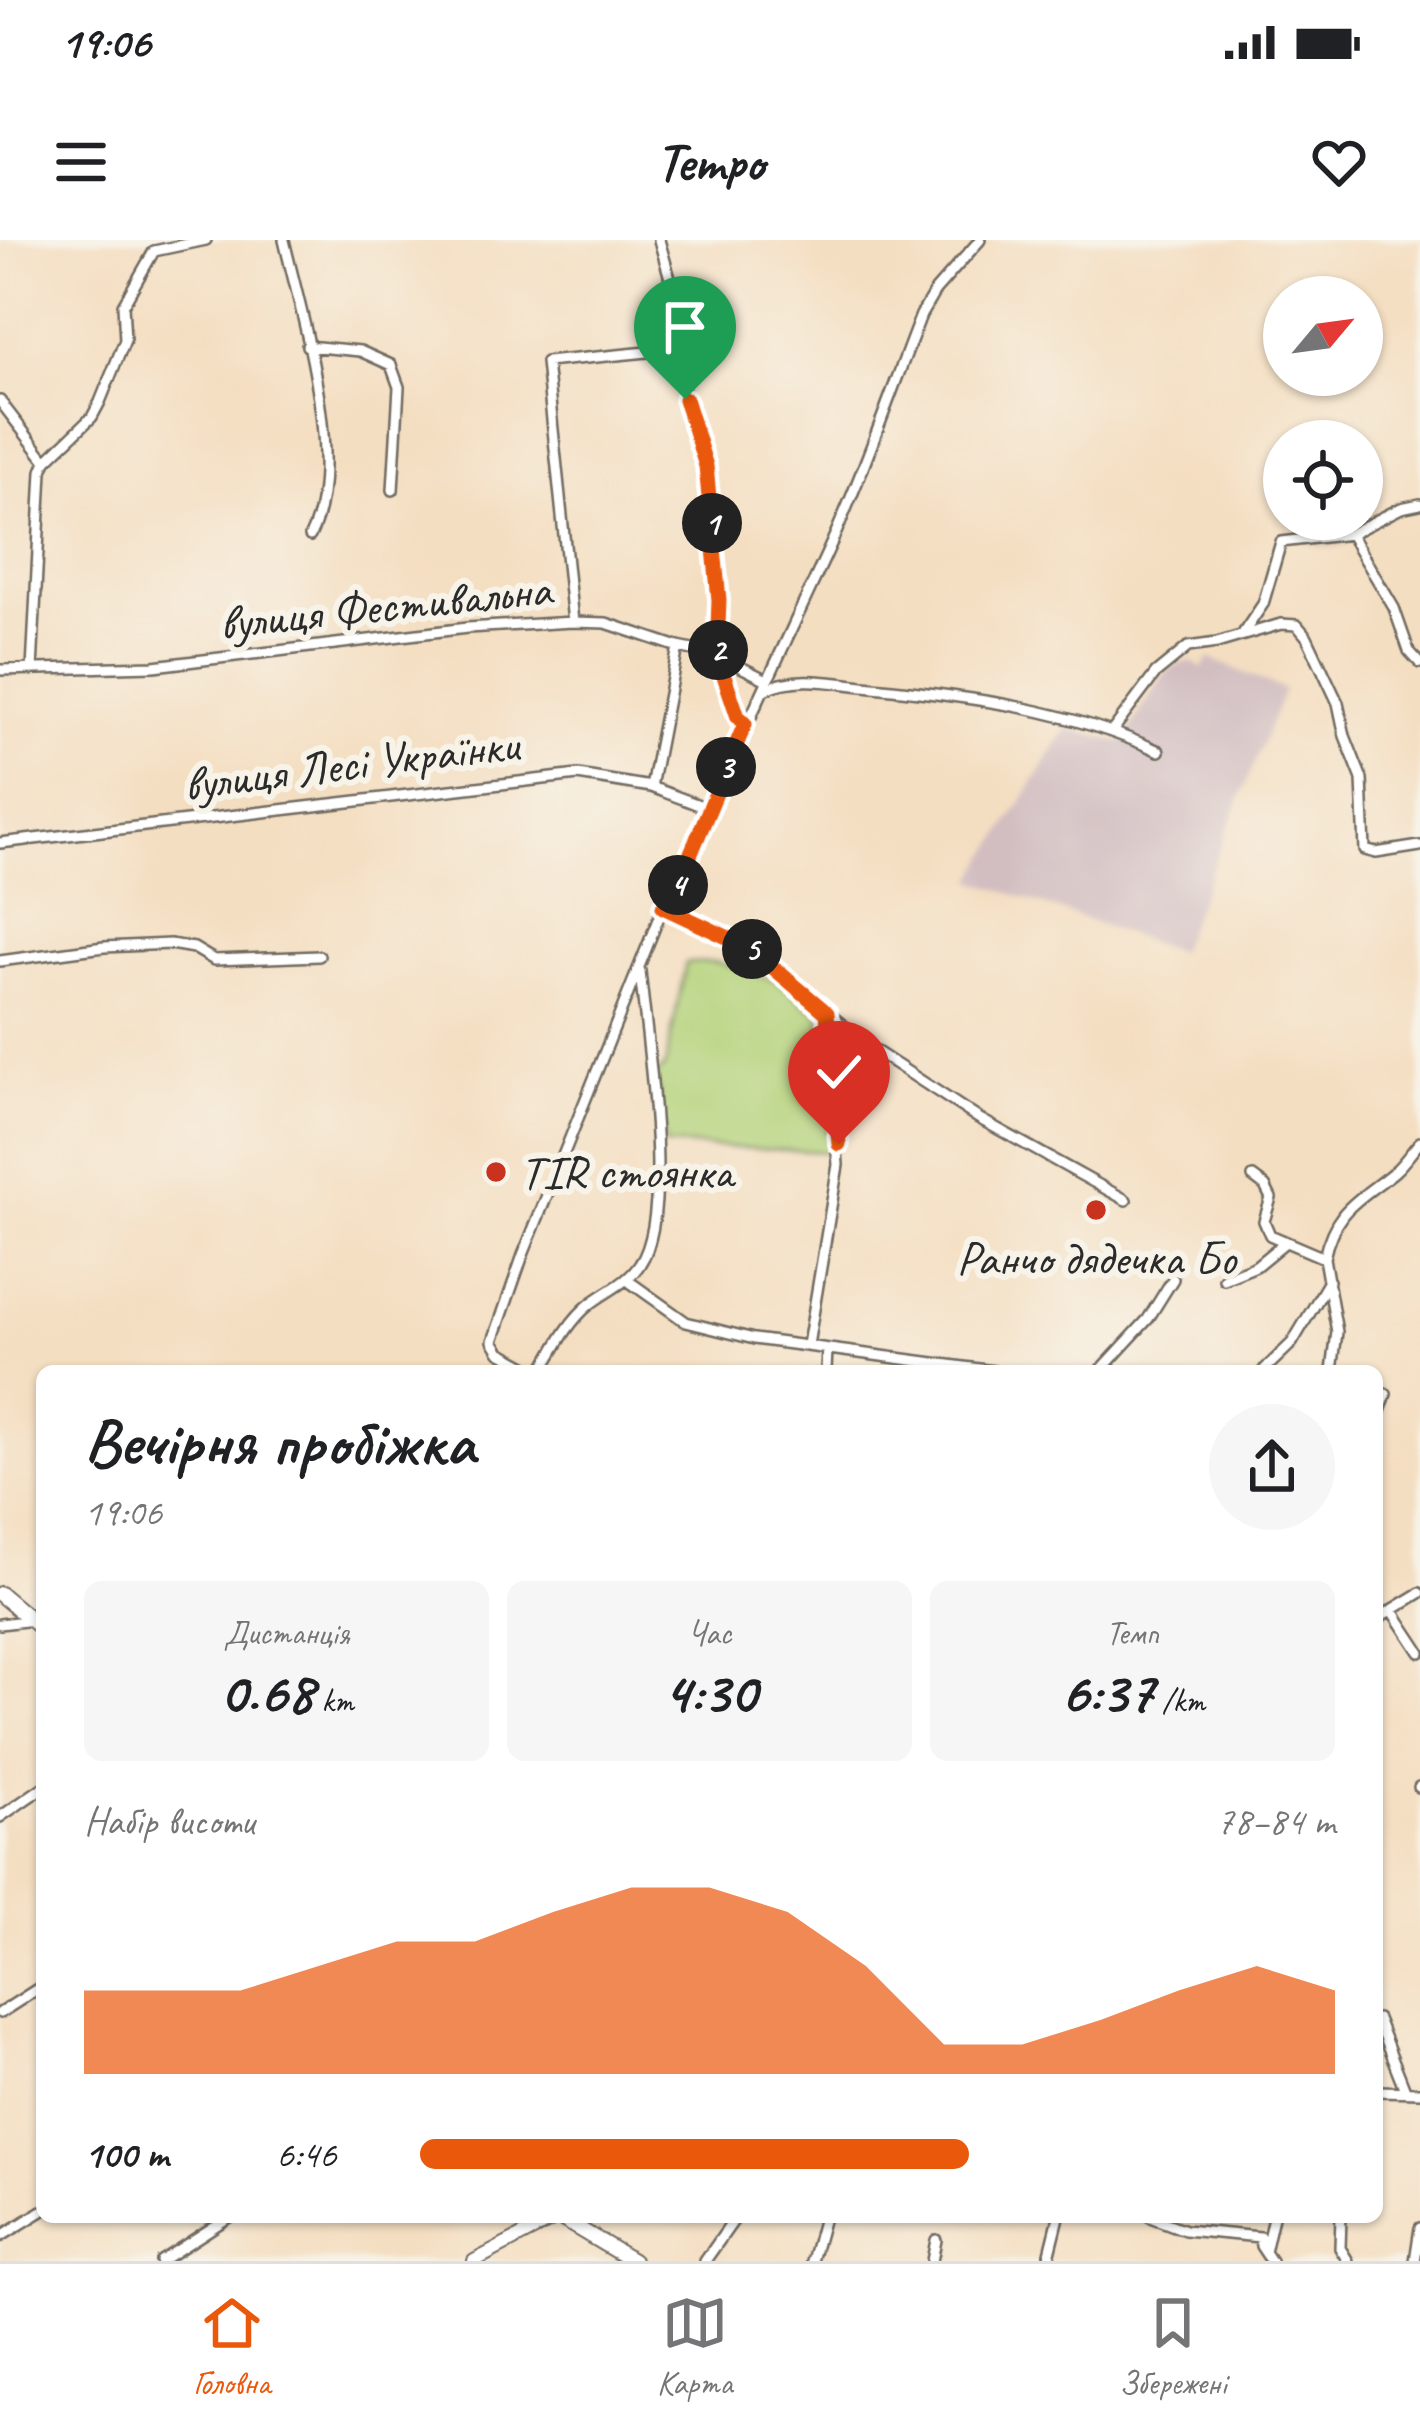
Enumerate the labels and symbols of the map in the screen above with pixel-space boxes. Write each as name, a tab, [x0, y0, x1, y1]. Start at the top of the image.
pin	[634, 276, 736, 399]
north arrow	[1263, 276, 1383, 396]
pin: 1	[682, 493, 742, 553]
street label: вулиця Фестивальна	[216, 558, 557, 653]
pin: 2	[688, 620, 748, 680]
street label: вулиця Лесі Українки	[180, 713, 525, 814]
pin: 3	[696, 737, 756, 797]
pin: 4	[648, 855, 708, 915]
pin: 5	[722, 919, 782, 979]
pin	[788, 1021, 890, 1144]
place label: TIR стоянка	[520, 1142, 737, 1202]
marker: TIR стоянка	[483, 1159, 509, 1185]
marker: Ранчо дядечка Бо	[1083, 1197, 1109, 1223]
place label: Ранчо дядечка Бо	[956, 1228, 1238, 1288]

